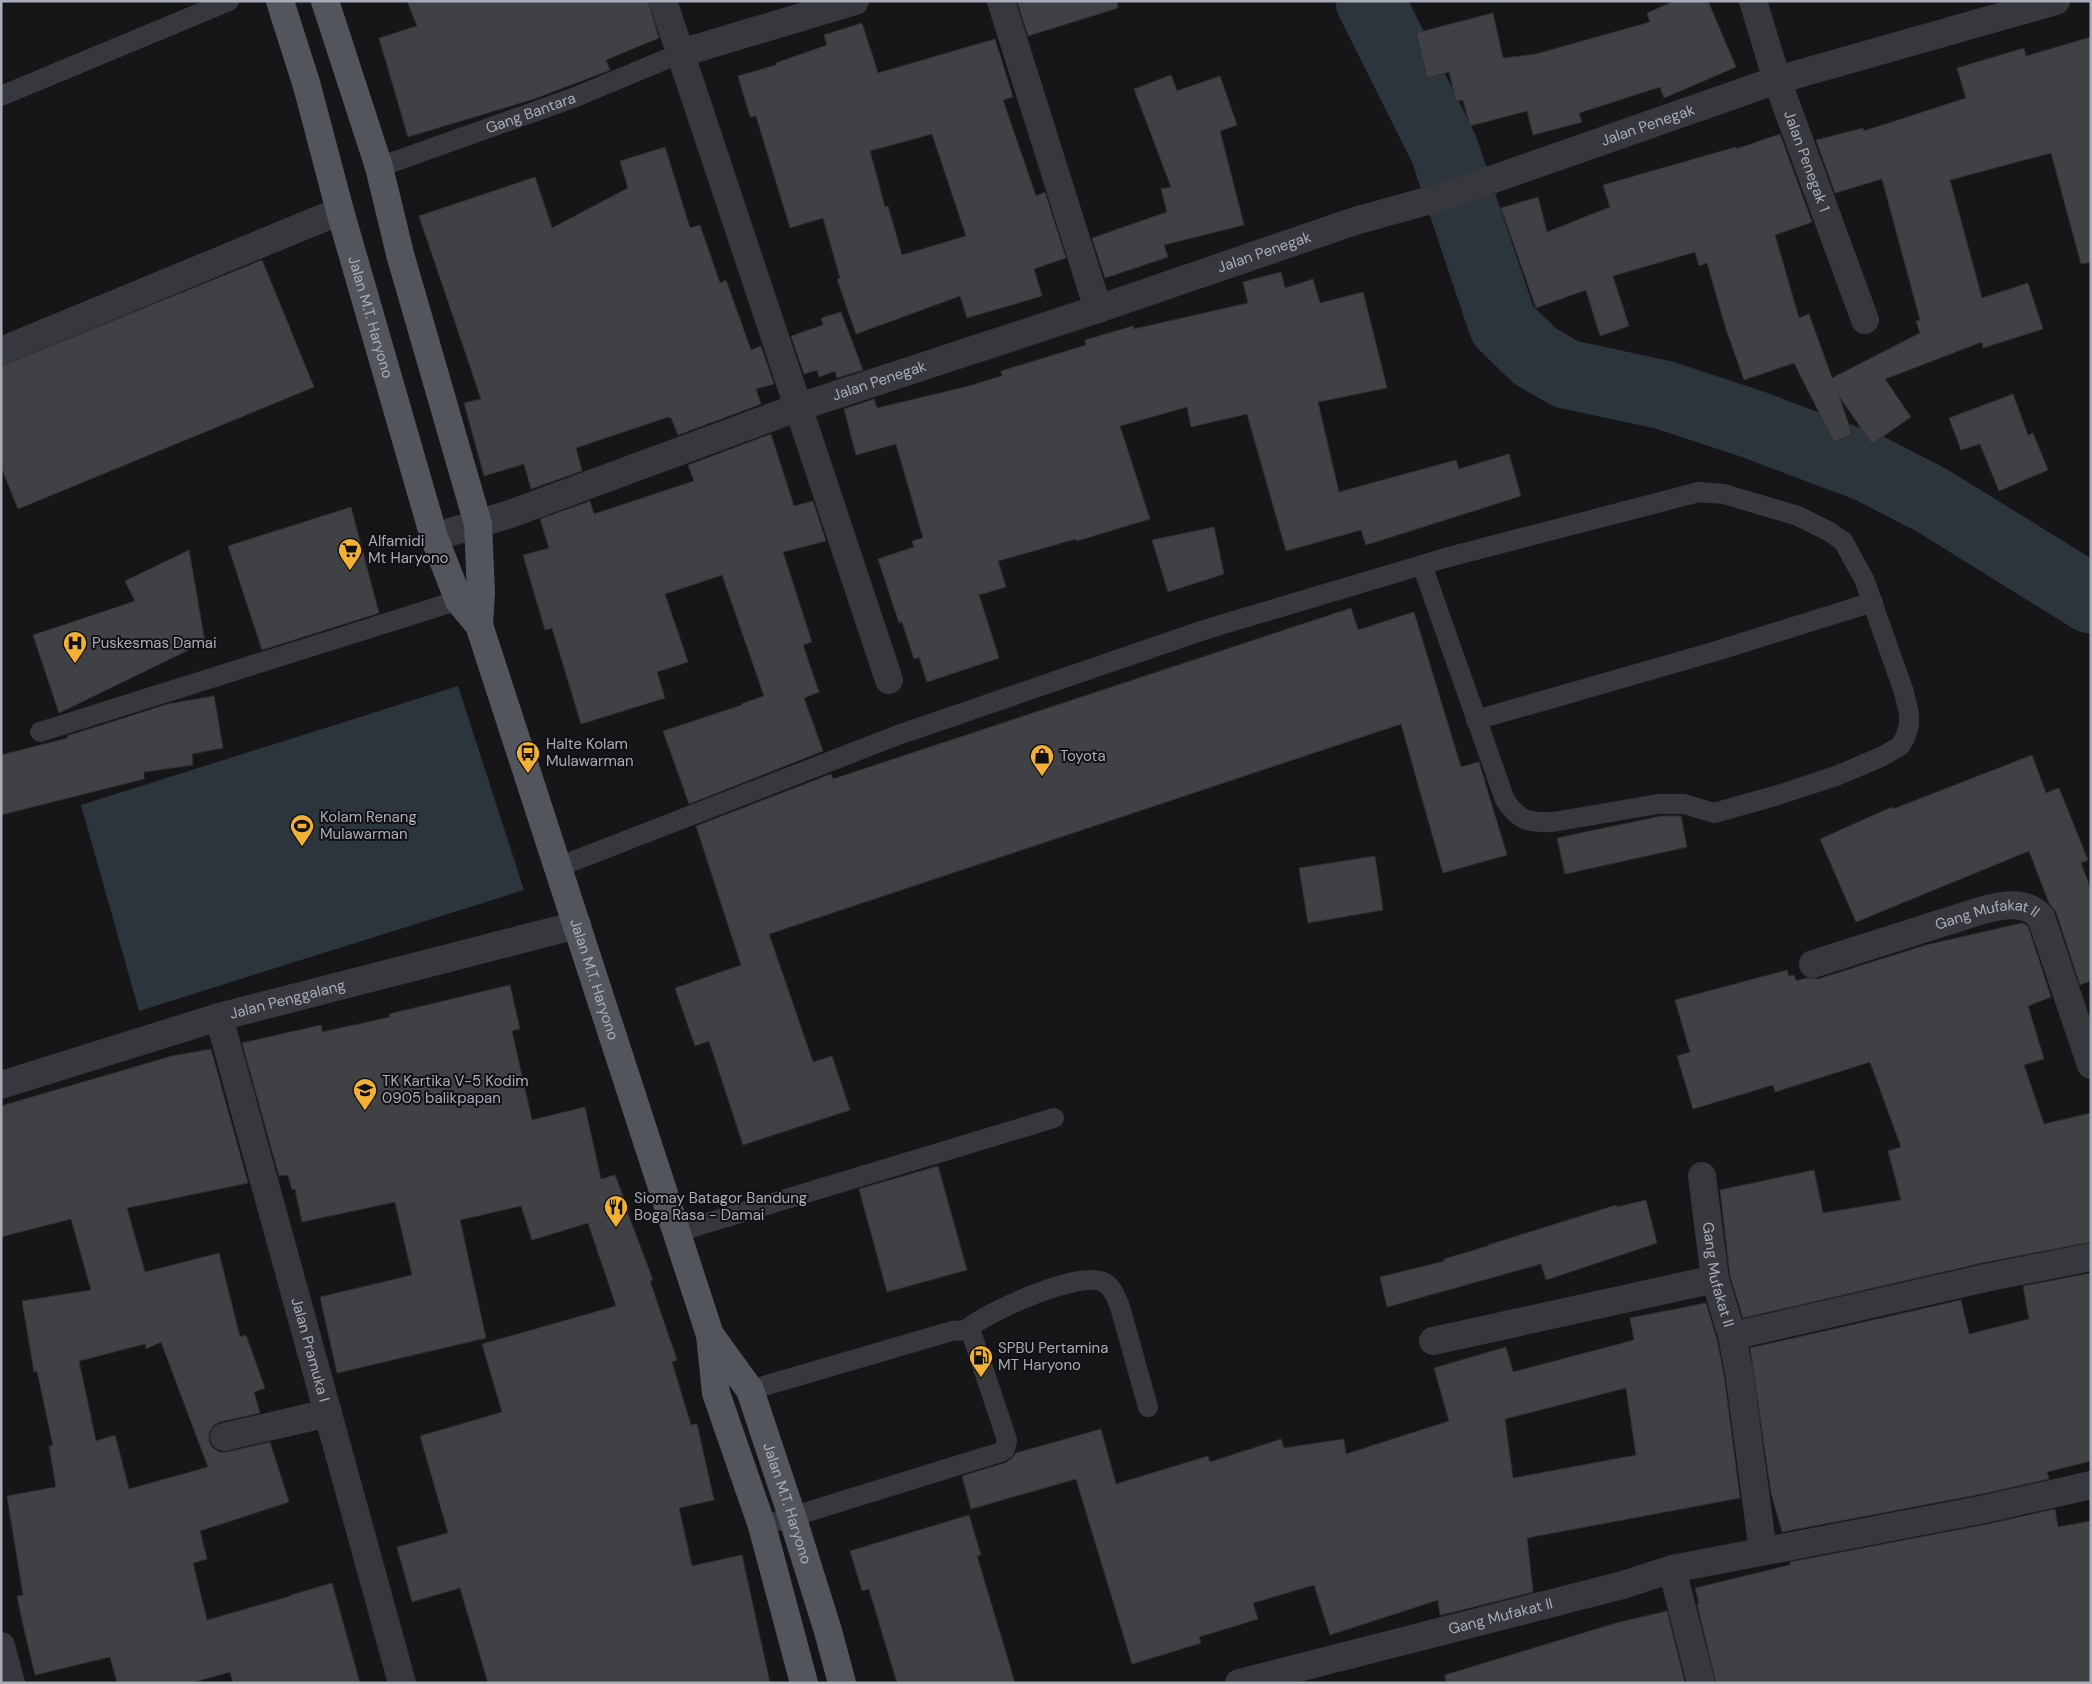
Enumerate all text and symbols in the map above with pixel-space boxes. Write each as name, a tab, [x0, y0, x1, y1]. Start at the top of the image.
street label: Gang Bantara	[483, 88, 578, 138]
street label: Jalan Penegak	[1598, 99, 1698, 151]
street label: Jalan Penegak 1	[1779, 108, 1834, 215]
street label: Jalan Penegak	[1215, 227, 1314, 277]
street label: Jalan M.T. Haryono	[343, 254, 398, 381]
street label: Jalan Penegak	[830, 356, 929, 405]
place label: Alfamidi Mt Haryono	[368, 531, 449, 568]
supermarket icon: Alfamidi Mt Haryono	[337, 537, 363, 571]
hospital icon: Puskesmas Damai	[62, 630, 88, 664]
place label: Puskesmas Damai	[92, 633, 217, 653]
place label: Halte Kolam Mulawarman	[546, 734, 634, 771]
bus stop icon: Halte Kolam Mulawarman	[515, 740, 541, 774]
shop icon: Toyota	[1029, 743, 1055, 777]
place label: Toyota	[1060, 746, 1106, 766]
place label: Kolam Renang Mulawarman	[320, 807, 417, 844]
sports icon: Kolam Renang Mulawarman	[289, 813, 315, 847]
street label: Gang Mufakat II	[1932, 895, 2044, 935]
street label: Jalan M.T. Haryono	[565, 916, 623, 1043]
street label: Jalan Penggalang	[227, 975, 347, 1024]
place label: TK Kartika V-5 Kodim 0905 balikpapan	[382, 1071, 529, 1108]
school or university icon: TK Kartika V-5 Kodim 0905 balikpapan	[352, 1077, 378, 1111]
place label: Siomay Batagor Bandung Boga Rasa - Damai	[634, 1188, 807, 1225]
restaurant icon: Siomay Batagor Bandung Boga Rasa - Damai	[603, 1194, 629, 1228]
street label: Gang Mufakat II	[1698, 1221, 1739, 1330]
street label: Jalan Pramuka I	[287, 1295, 334, 1404]
place label: SPBU Pertamina MT Haryono	[998, 1338, 1108, 1375]
fuel station icon: SPBU Pertamina MT Haryono	[968, 1344, 994, 1378]
street label: Jalan M.T. Haryono	[758, 1440, 816, 1567]
street label: Gang Mufakat II	[1446, 1593, 1555, 1639]

